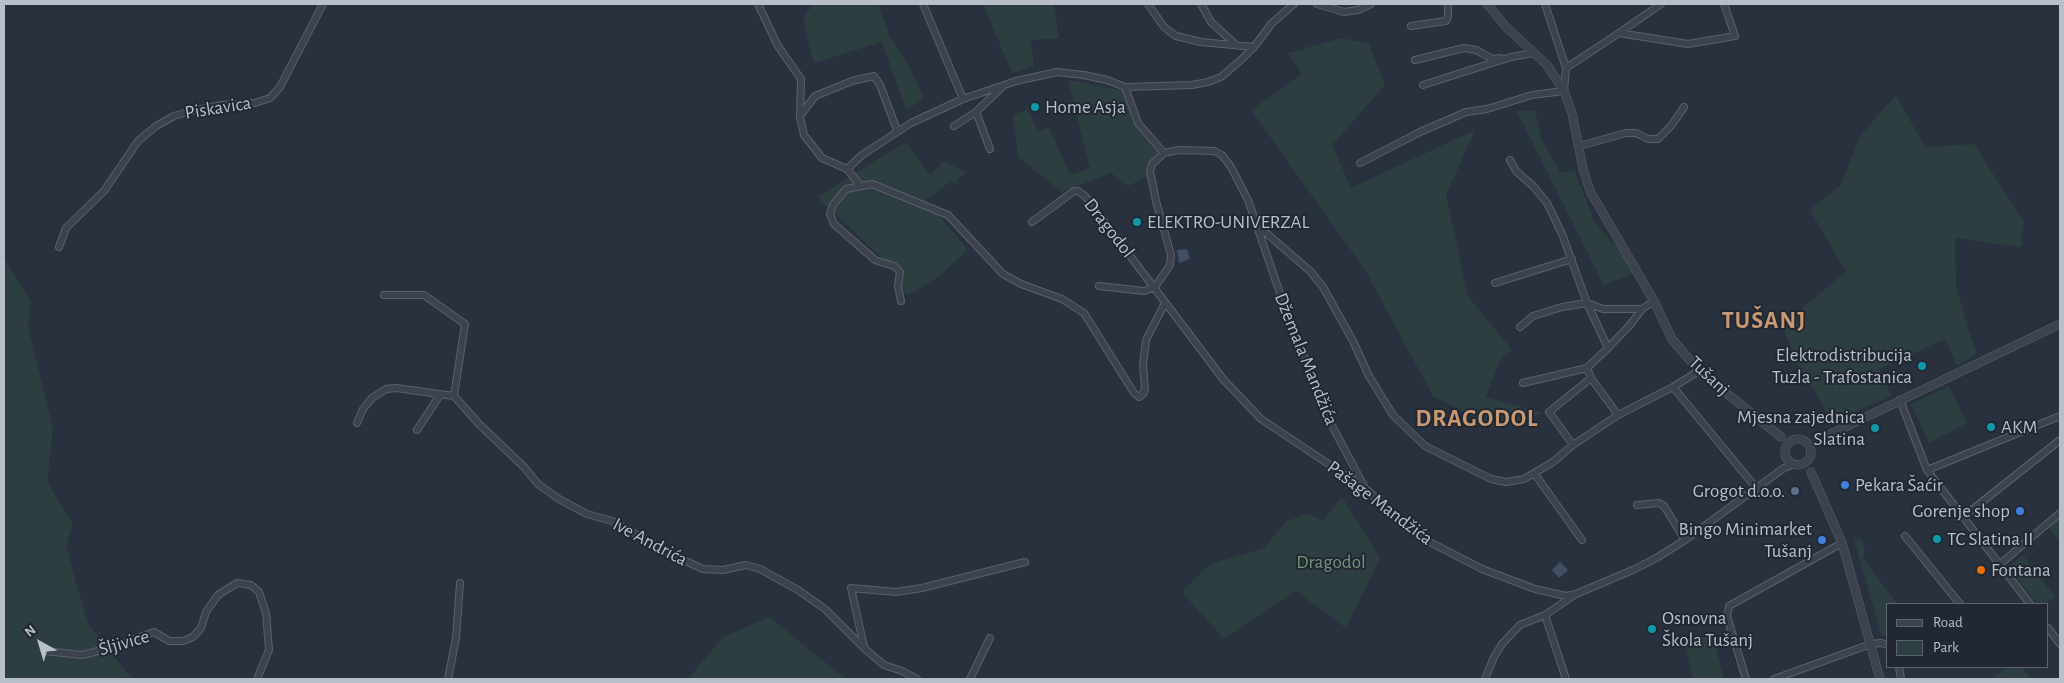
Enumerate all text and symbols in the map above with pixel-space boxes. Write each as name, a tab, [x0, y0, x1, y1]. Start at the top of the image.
street label: Piskavica	[183, 92, 253, 124]
place label: Home Asja	[1045, 96, 1126, 118]
marker: Home Asja	[1029, 101, 1041, 113]
street label: Dragodol	[1079, 194, 1139, 262]
place label: ELEKTRO-UNIVERZAL	[1147, 211, 1309, 233]
marker: ELEKTRO-UNIVERZAL	[1131, 216, 1143, 228]
street label: Džemala Mandžića	[1269, 290, 1343, 428]
district label: TUŠANJ	[1721, 307, 1807, 335]
place label: Elektrodistribucija Tuzla - Trafostanica	[1772, 344, 1912, 388]
street label: Tušanj	[1684, 351, 1734, 401]
marker: Elektrodistribucija Tuzla - Trafostanica	[1916, 360, 1928, 372]
district label: DRAGODOL	[1415, 405, 1539, 433]
place label: Mjesna zajednica Slatina	[1737, 406, 1865, 450]
place label: AKM	[2001, 416, 2037, 438]
marker: AKM	[1985, 421, 1997, 433]
marker: Mjesna zajednica Slatina	[1869, 422, 1881, 434]
street label: Pašage Mandžića	[1323, 456, 1437, 550]
place label: Pekara Šaćir	[1855, 474, 1943, 496]
marker: Pekara Šaćir	[1839, 479, 1851, 491]
place label: Grogot d.o.o.	[1693, 480, 1785, 502]
marker: Grogot d.o.o.	[1789, 485, 1801, 497]
place label: Gorenje shop	[1912, 500, 2010, 522]
marker: Gorenje shop	[2014, 505, 2026, 517]
street label: Ive Andrića	[609, 513, 691, 571]
place label: Bingo Minimarket Tušanj	[1679, 518, 1812, 562]
place label: TC Slatina II	[1947, 528, 2033, 550]
marker: TC Slatina II	[1931, 533, 1943, 545]
marker: Bingo Minimarket Tušanj	[1816, 534, 1828, 546]
park label: Dragodol	[1296, 551, 1366, 573]
place label: Fontana	[1991, 559, 2051, 581]
marker: Fontana	[1975, 564, 1987, 576]
legend	[1886, 603, 2049, 668]
place label: Osnovna Škola Tušanj	[1662, 607, 1753, 651]
text: Road	[1933, 615, 1963, 630]
north arrow	[15, 618, 65, 668]
text: N	[22, 623, 39, 640]
marker: Osnovna Škola Tušanj	[1646, 623, 1658, 635]
street label: Šljivice	[96, 625, 152, 661]
text: Park	[1933, 640, 1959, 655]

